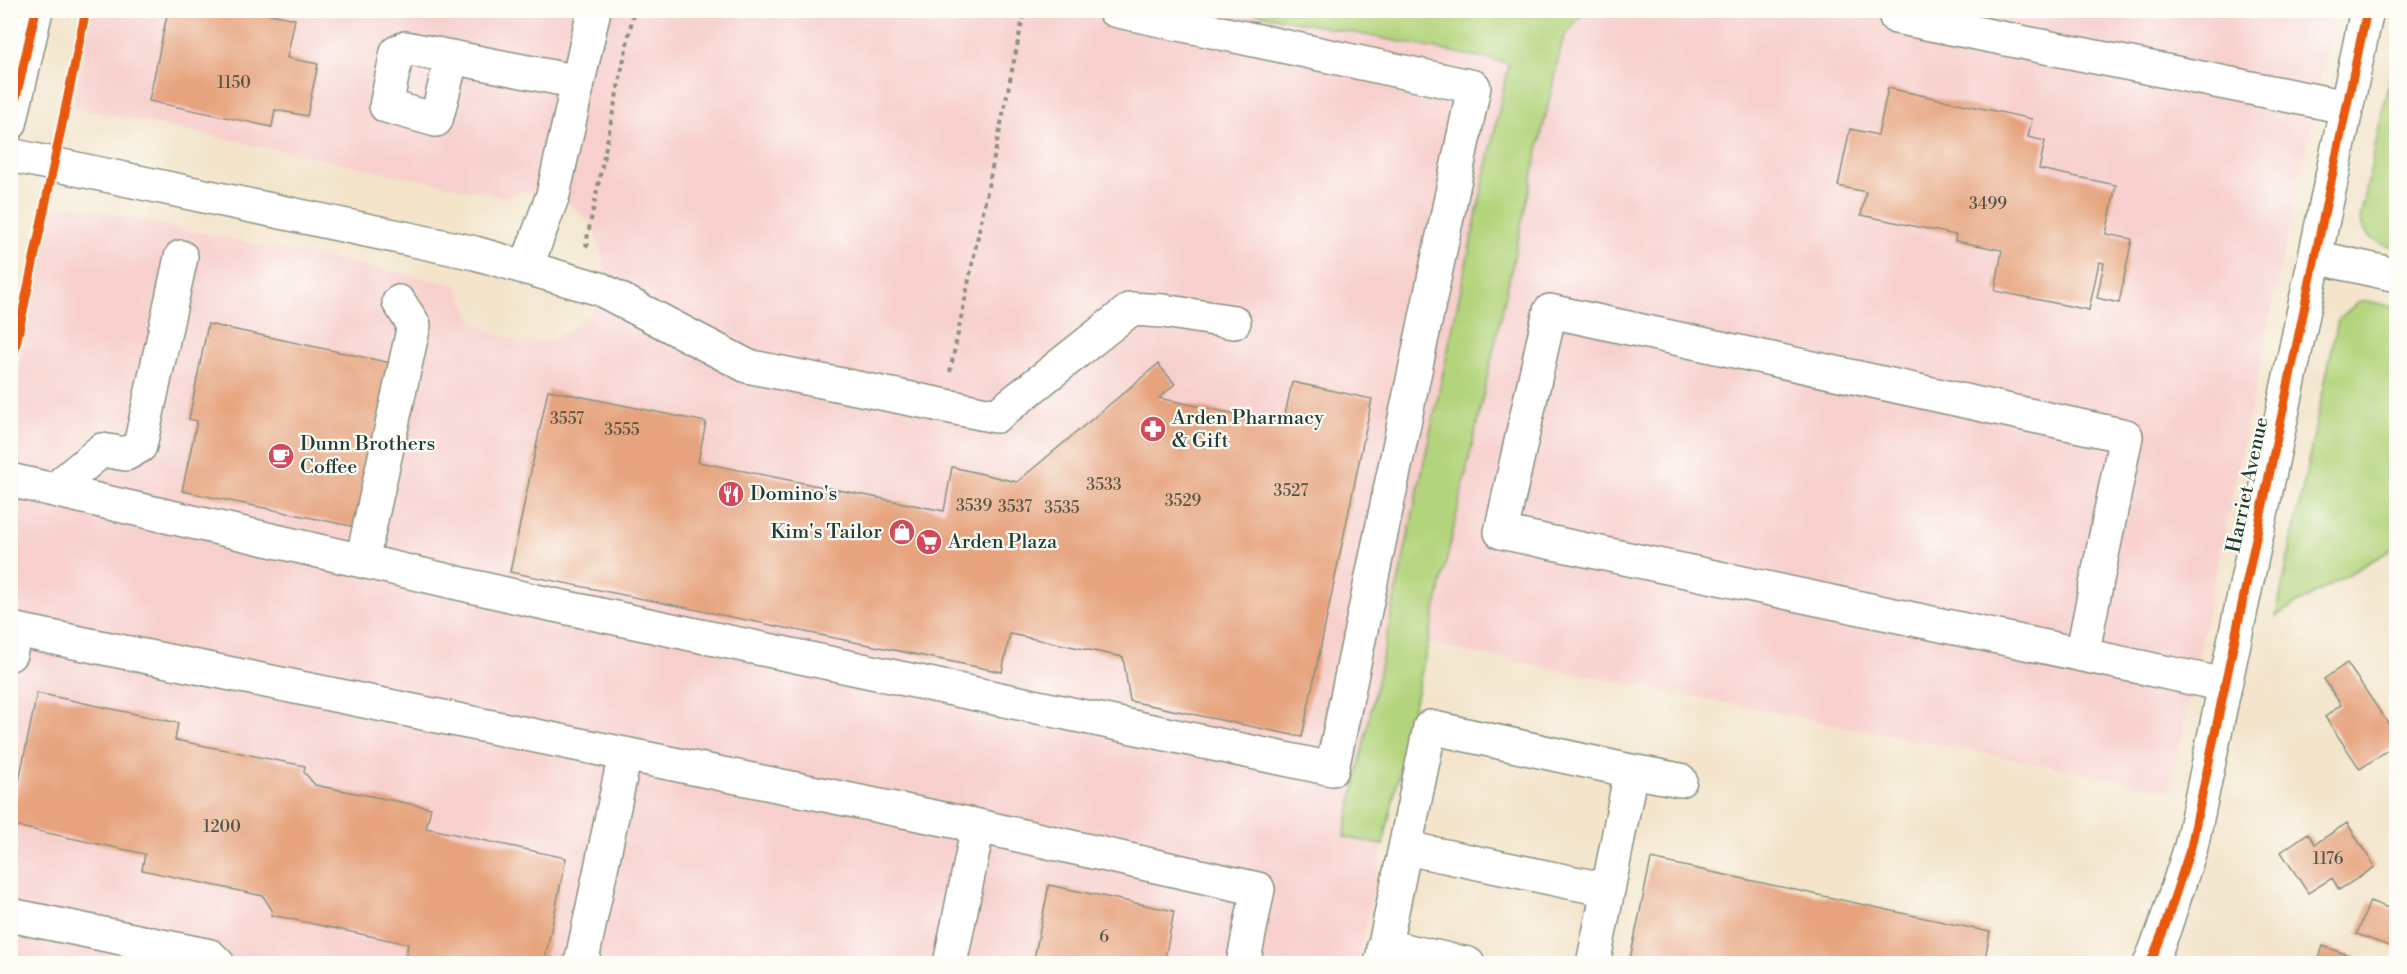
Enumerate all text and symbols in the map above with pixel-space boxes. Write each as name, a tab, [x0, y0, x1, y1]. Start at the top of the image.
house number: 1150	[217, 73, 251, 93]
house number: 3499	[1969, 194, 2007, 214]
place label: Arden Pharmacy & Gift	[1171, 406, 1324, 454]
house number: 3557	[550, 409, 584, 429]
pharmacy icon: Arden Pharmacy & Gift	[1138, 414, 1168, 444]
street label: Harriet Avenue	[2221, 415, 2275, 555]
house number: 3555	[604, 420, 640, 440]
place label: Dunn Brothers Coffee	[300, 432, 435, 480]
cafe icon: Dunn Brothers Coffee	[266, 441, 296, 471]
house number: 3533	[1086, 475, 1122, 495]
restaurant icon: Domino's	[716, 479, 746, 509]
house number: 3527	[1274, 481, 1308, 501]
place label: Domino's	[750, 482, 837, 507]
house number: 3529	[1165, 491, 1202, 511]
house number: 3539	[956, 496, 992, 516]
house number: 3537	[998, 497, 1032, 517]
house number: 3535	[1044, 498, 1080, 518]
shop icon: Kim's Tailor	[887, 517, 917, 547]
place label: Kim's Tailor	[771, 520, 882, 545]
supermarket icon: Arden Plaza	[914, 527, 944, 557]
place label: Arden Plaza	[947, 530, 1058, 555]
house number: 1200	[203, 817, 241, 837]
house number: 1176	[2313, 849, 2344, 869]
house number: 6	[1099, 927, 1109, 947]

